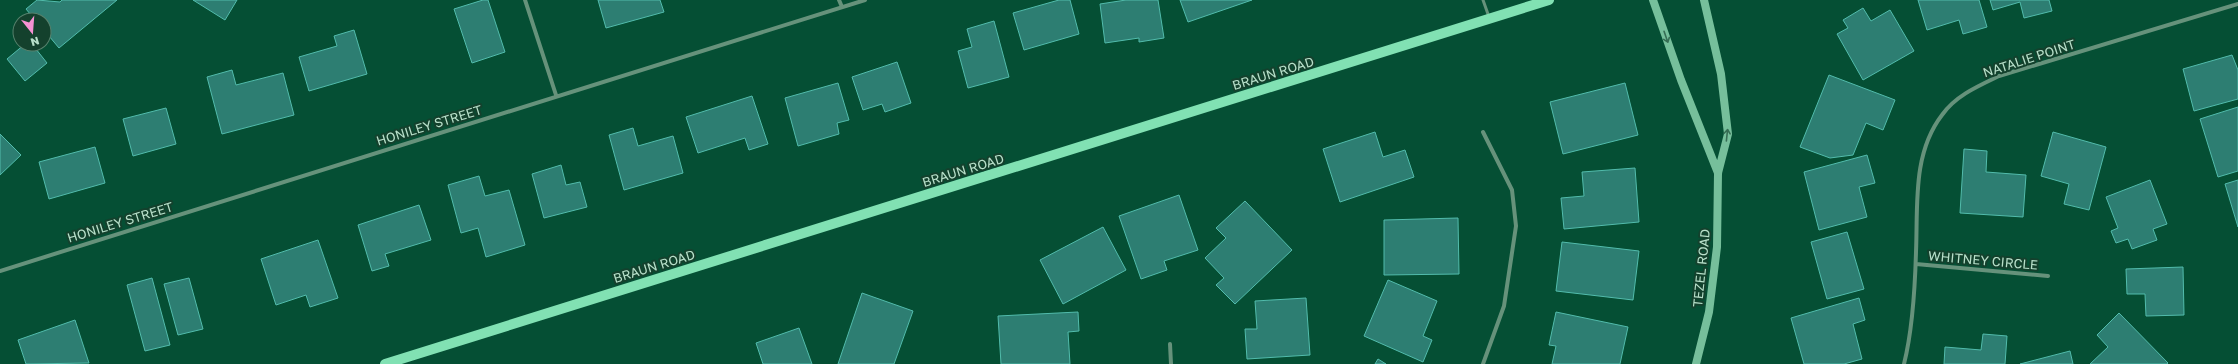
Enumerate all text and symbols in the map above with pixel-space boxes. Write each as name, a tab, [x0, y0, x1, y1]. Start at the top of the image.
north arrow	[12, 12, 52, 52]
one-way arrow	[1662, 30, 1670, 42]
text: N	[29, 35, 41, 49]
street label: NATALIE POINT	[1981, 36, 2077, 80]
street label: BRAUN ROAD	[1230, 53, 1316, 93]
street label: HONILEY STREET	[374, 101, 484, 149]
one-way arrow	[1723, 129, 1731, 142]
street label: BRAUN ROAD	[920, 150, 1006, 190]
street label: HONILEY STREET	[65, 198, 175, 246]
street label: TEZEL ROAD	[1689, 228, 1713, 308]
street label: BRAUN ROAD	[611, 246, 697, 286]
street label: WHITNEY CIRCLE	[1928, 247, 2039, 273]

